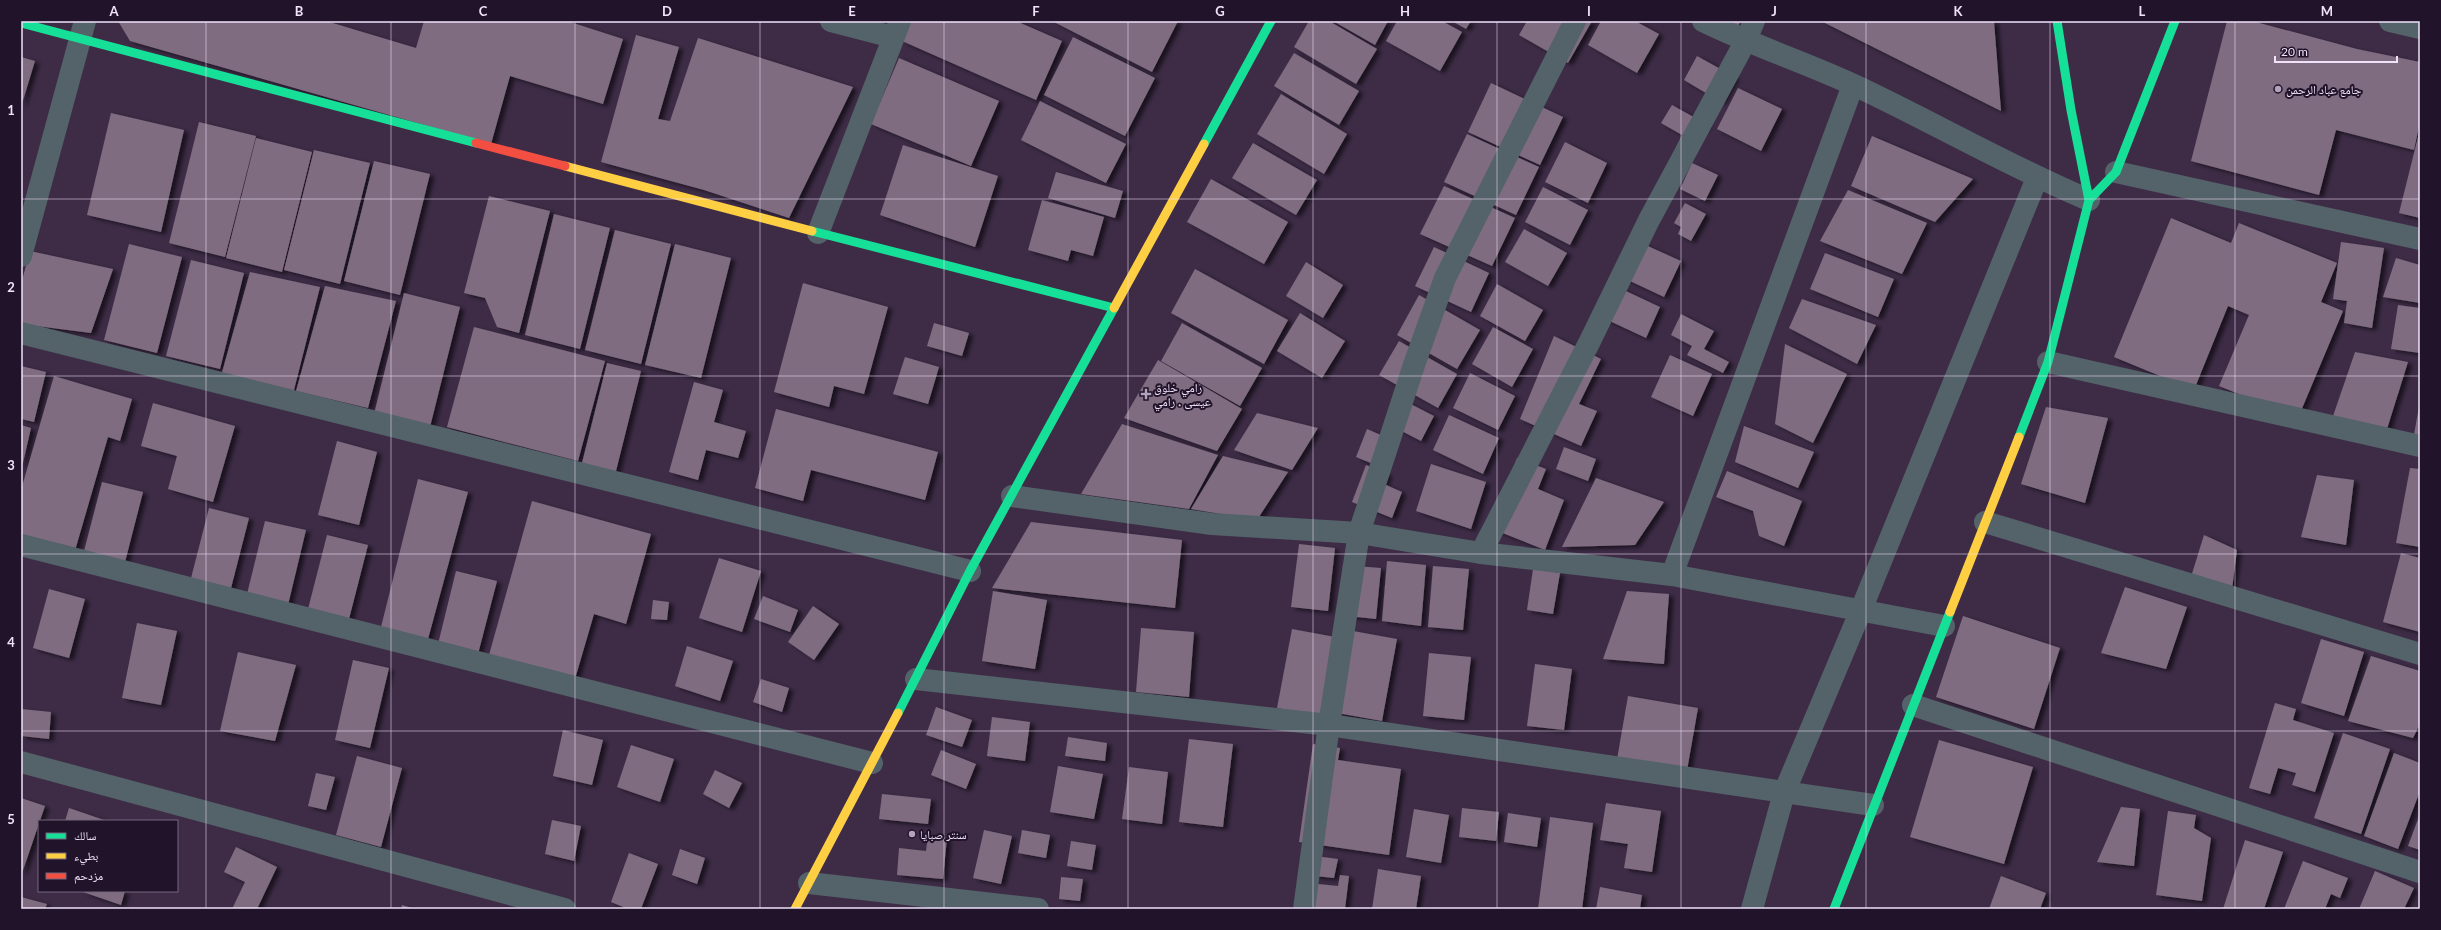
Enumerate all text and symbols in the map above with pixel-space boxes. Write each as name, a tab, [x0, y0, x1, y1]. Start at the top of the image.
text: A	[108, 3, 119, 19]
text: B	[295, 3, 304, 19]
text: C	[479, 3, 488, 19]
text: D	[662, 3, 672, 19]
text: E	[848, 3, 856, 19]
text: F	[1032, 3, 1040, 19]
text: G	[1215, 3, 1225, 19]
text: H	[1400, 3, 1410, 19]
text: I	[1587, 3, 1591, 19]
text: J	[1771, 3, 1777, 19]
text: K	[1954, 3, 1964, 19]
text: L	[2139, 3, 2146, 19]
text: M	[2321, 3, 2333, 19]
scale bar	[2275, 38, 2397, 64]
text: 20 m	[2281, 44, 2308, 59]
place label: جامع عباد الرحمن	[2286, 82, 2362, 97]
marker: جامع عباد الرحمن	[2273, 84, 2283, 94]
text: 1	[7, 102, 15, 118]
text: 2	[7, 279, 15, 295]
place label: رامي خلوق عيسى . رامي	[1154, 380, 1211, 412]
marker: رامي خلوق عيسى . رامي	[1141, 389, 1151, 399]
text: 3	[7, 457, 15, 473]
text: 4	[7, 634, 15, 650]
text: 5	[7, 811, 15, 827]
legend	[38, 820, 178, 892]
place label: سنتر صبايا	[920, 827, 967, 842]
text: سالك	[74, 828, 96, 843]
marker: سنتر صبايا	[907, 829, 917, 839]
text: بطيء	[74, 848, 98, 866]
text: مزدحم	[74, 868, 103, 884]

